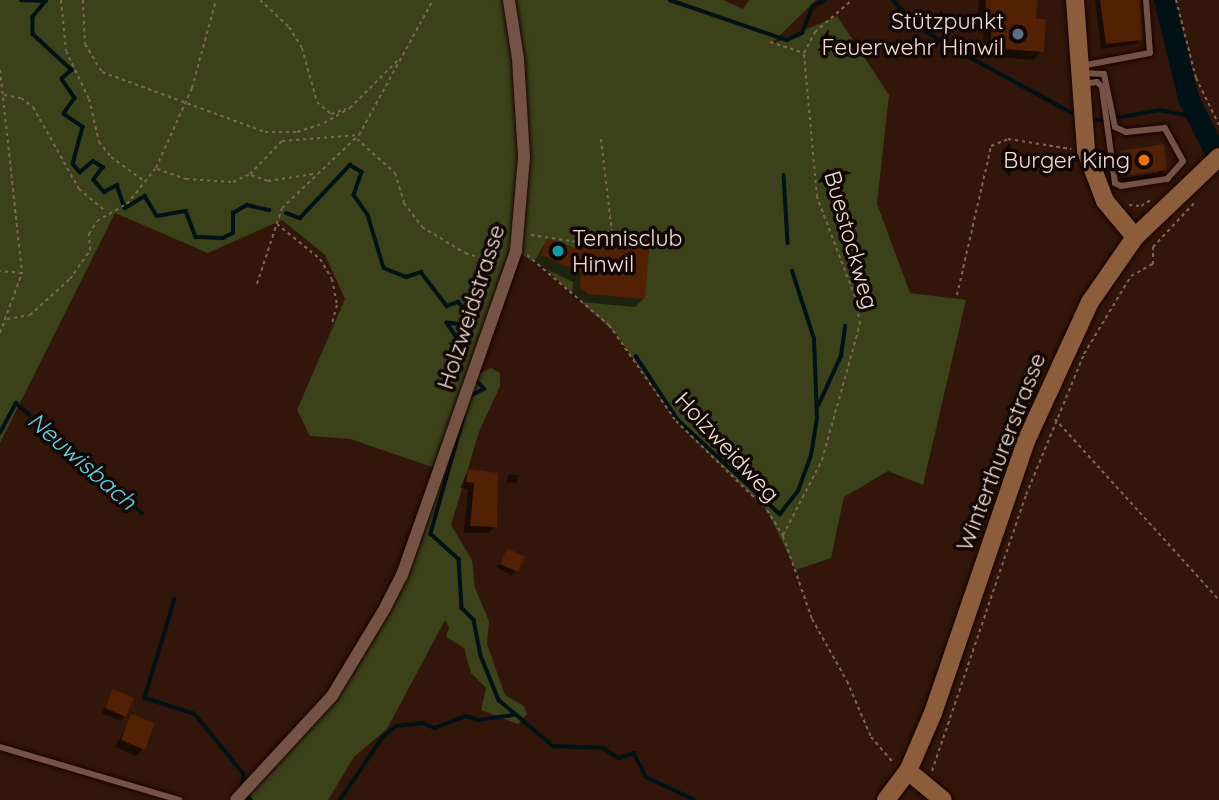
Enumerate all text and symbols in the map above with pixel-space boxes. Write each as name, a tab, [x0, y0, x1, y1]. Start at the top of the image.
place label: Stützpunkt Feuerwehr Hinwil	[821, 7, 1004, 61]
marker: Stützpunkt Feuerwehr Hinwil	[1010, 26, 1026, 42]
place label: Burger King	[1003, 146, 1130, 174]
marker: Burger King	[1136, 152, 1152, 168]
street label: Buestockweg	[818, 168, 884, 312]
street label: Holzweidstrasse	[431, 221, 511, 393]
place label: Tennisclub Hinwil	[572, 224, 683, 278]
marker: Tennisclub Hinwil	[550, 243, 566, 259]
street label: Winterthurerstrasse	[951, 349, 1051, 555]
street label: Holzweidweg	[669, 386, 785, 508]
water label: Neuwisbach	[22, 406, 142, 516]

